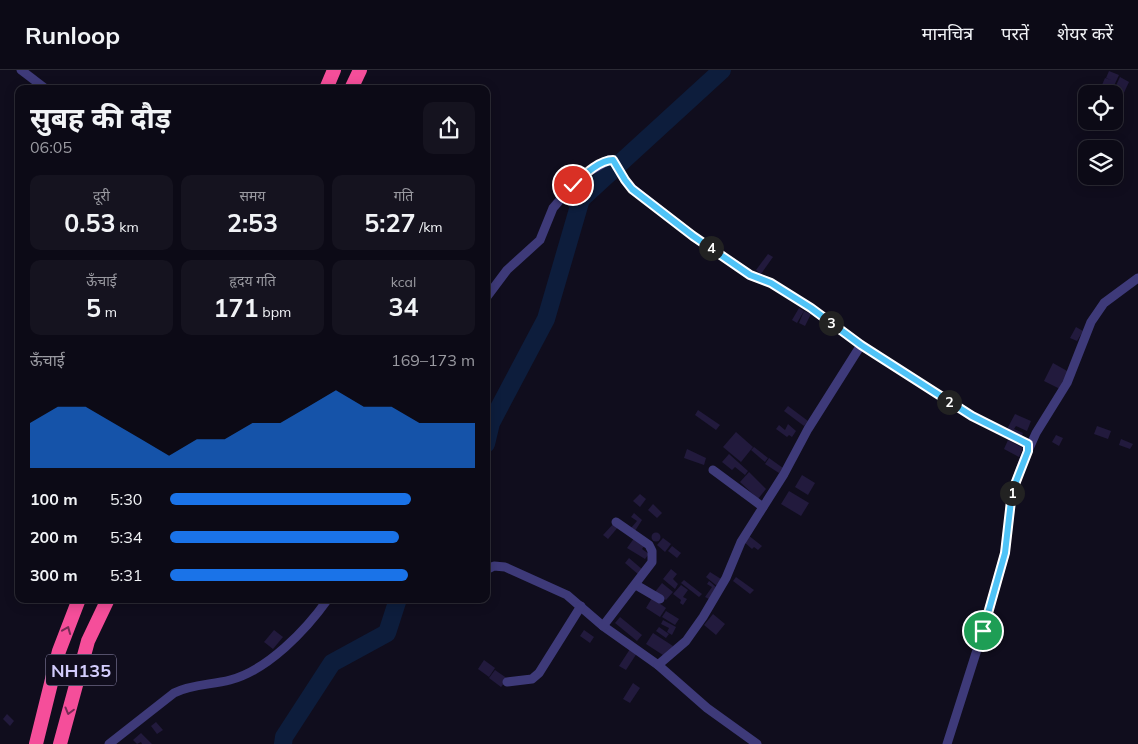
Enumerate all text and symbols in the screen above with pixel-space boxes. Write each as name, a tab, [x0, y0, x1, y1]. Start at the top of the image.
text: Runloop	[25, 20, 120, 50]
text: मानचित्र	[922, 22, 973, 45]
text: परतें	[1001, 22, 1029, 45]
text: शेयर करें	[1057, 22, 1113, 45]
map controls	[1078, 85, 1123, 185]
button: locate	[1078, 85, 1123, 130]
text: सुबह की दौड़	[30, 100, 171, 135]
button: share	[423, 102, 475, 154]
text: 06:05	[30, 137, 72, 157]
button: layers	[1078, 140, 1123, 185]
pin	[552, 164, 594, 206]
icon: check	[559, 171, 587, 199]
text: दूरी	[93, 187, 110, 205]
text: समय	[240, 187, 265, 205]
text: गति	[394, 187, 413, 205]
text: 0.53	[64, 207, 116, 238]
text: 2:53	[227, 207, 278, 238]
text: 5:27	[364, 207, 416, 238]
text: km	[116, 218, 139, 236]
text: /km	[416, 218, 443, 236]
pin: 4	[698, 236, 724, 260]
text: 4	[707, 239, 716, 257]
text: ऊँचाई	[86, 272, 117, 290]
text: हृदय गति	[229, 272, 276, 290]
text: kcal	[391, 273, 416, 291]
text: 34	[388, 291, 419, 322]
text: 5	[86, 292, 101, 323]
text: 171	[214, 292, 259, 323]
text: m	[101, 303, 117, 321]
text: bpm	[259, 303, 291, 321]
pin: 3	[818, 310, 844, 336]
text: 3	[827, 314, 836, 332]
text: ऊँचाई	[30, 350, 65, 370]
text: 169–173 m	[391, 350, 475, 370]
pin: 2	[936, 390, 962, 414]
text: 2	[945, 393, 954, 411]
pin: 1	[1000, 480, 1024, 506]
text: 1	[1008, 484, 1017, 502]
text: 100 m	[30, 489, 78, 509]
text: 5:30	[110, 489, 142, 509]
text: 200 m	[30, 527, 78, 547]
text: 5:34	[110, 527, 142, 547]
text: 300 m	[30, 565, 78, 585]
text: 5:31	[110, 565, 142, 585]
pin	[962, 610, 1004, 652]
icon: arrive	[969, 617, 997, 645]
one-way arrow	[61, 626, 71, 634]
road number: NH135	[46, 654, 116, 686]
one-way arrow	[65, 706, 75, 714]

